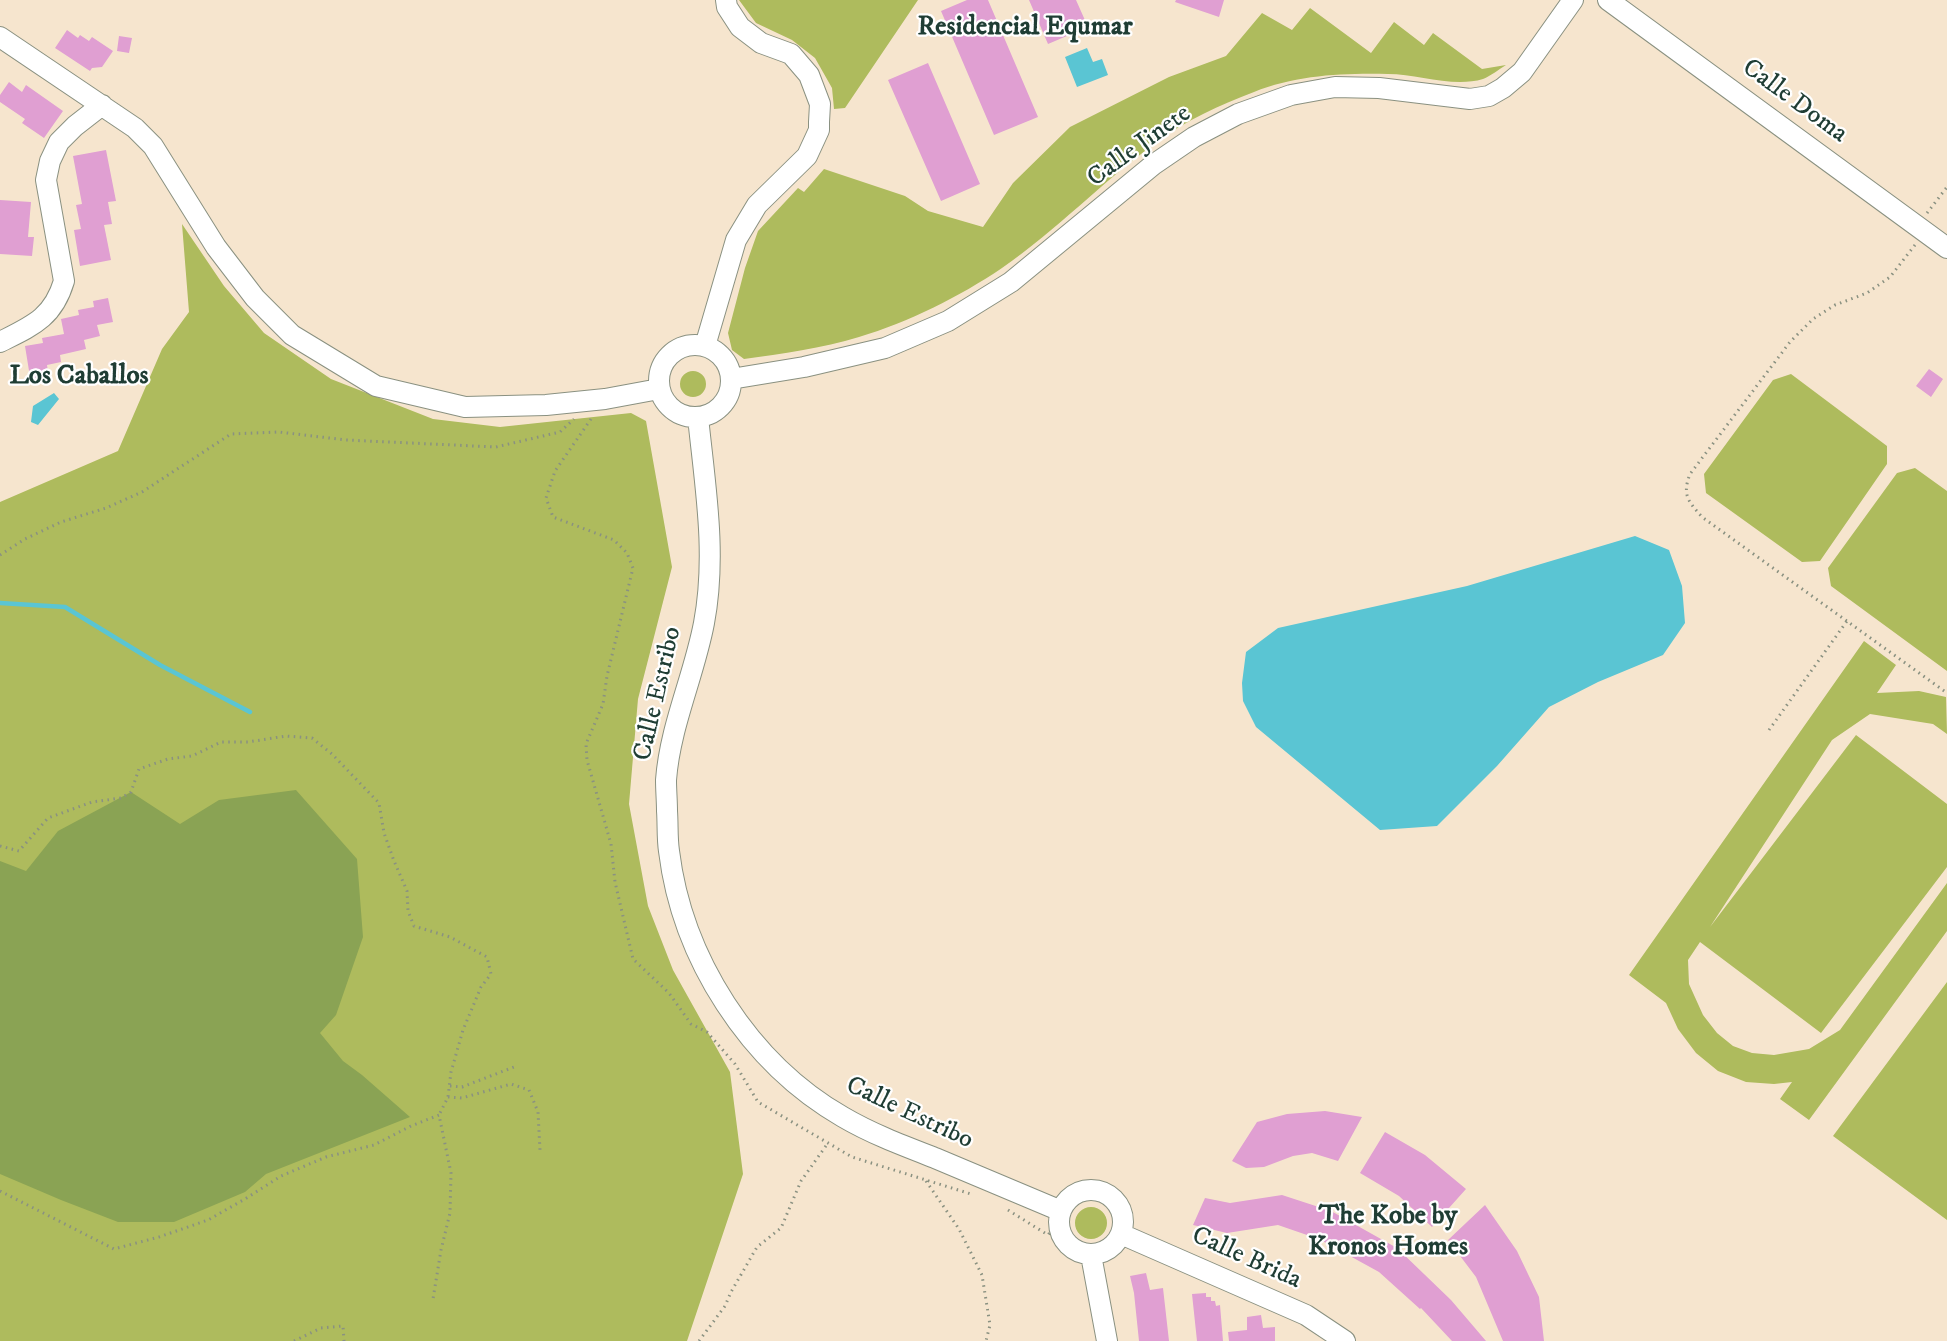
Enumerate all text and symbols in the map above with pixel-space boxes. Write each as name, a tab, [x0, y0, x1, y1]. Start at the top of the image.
district label: Residencial Equmar	[918, 12, 1132, 44]
street label: Calle Doma	[1735, 53, 1853, 151]
street label: Calle Jinete	[1082, 99, 1198, 195]
district label: Los Caballos	[9, 361, 149, 393]
street label: Calle Estribo	[628, 624, 690, 764]
street label: Calle Estribo	[840, 1071, 978, 1157]
district label: The Kobe by Kronos Homes	[1308, 1201, 1468, 1264]
street label: Calle Brida	[1186, 1221, 1306, 1297]

